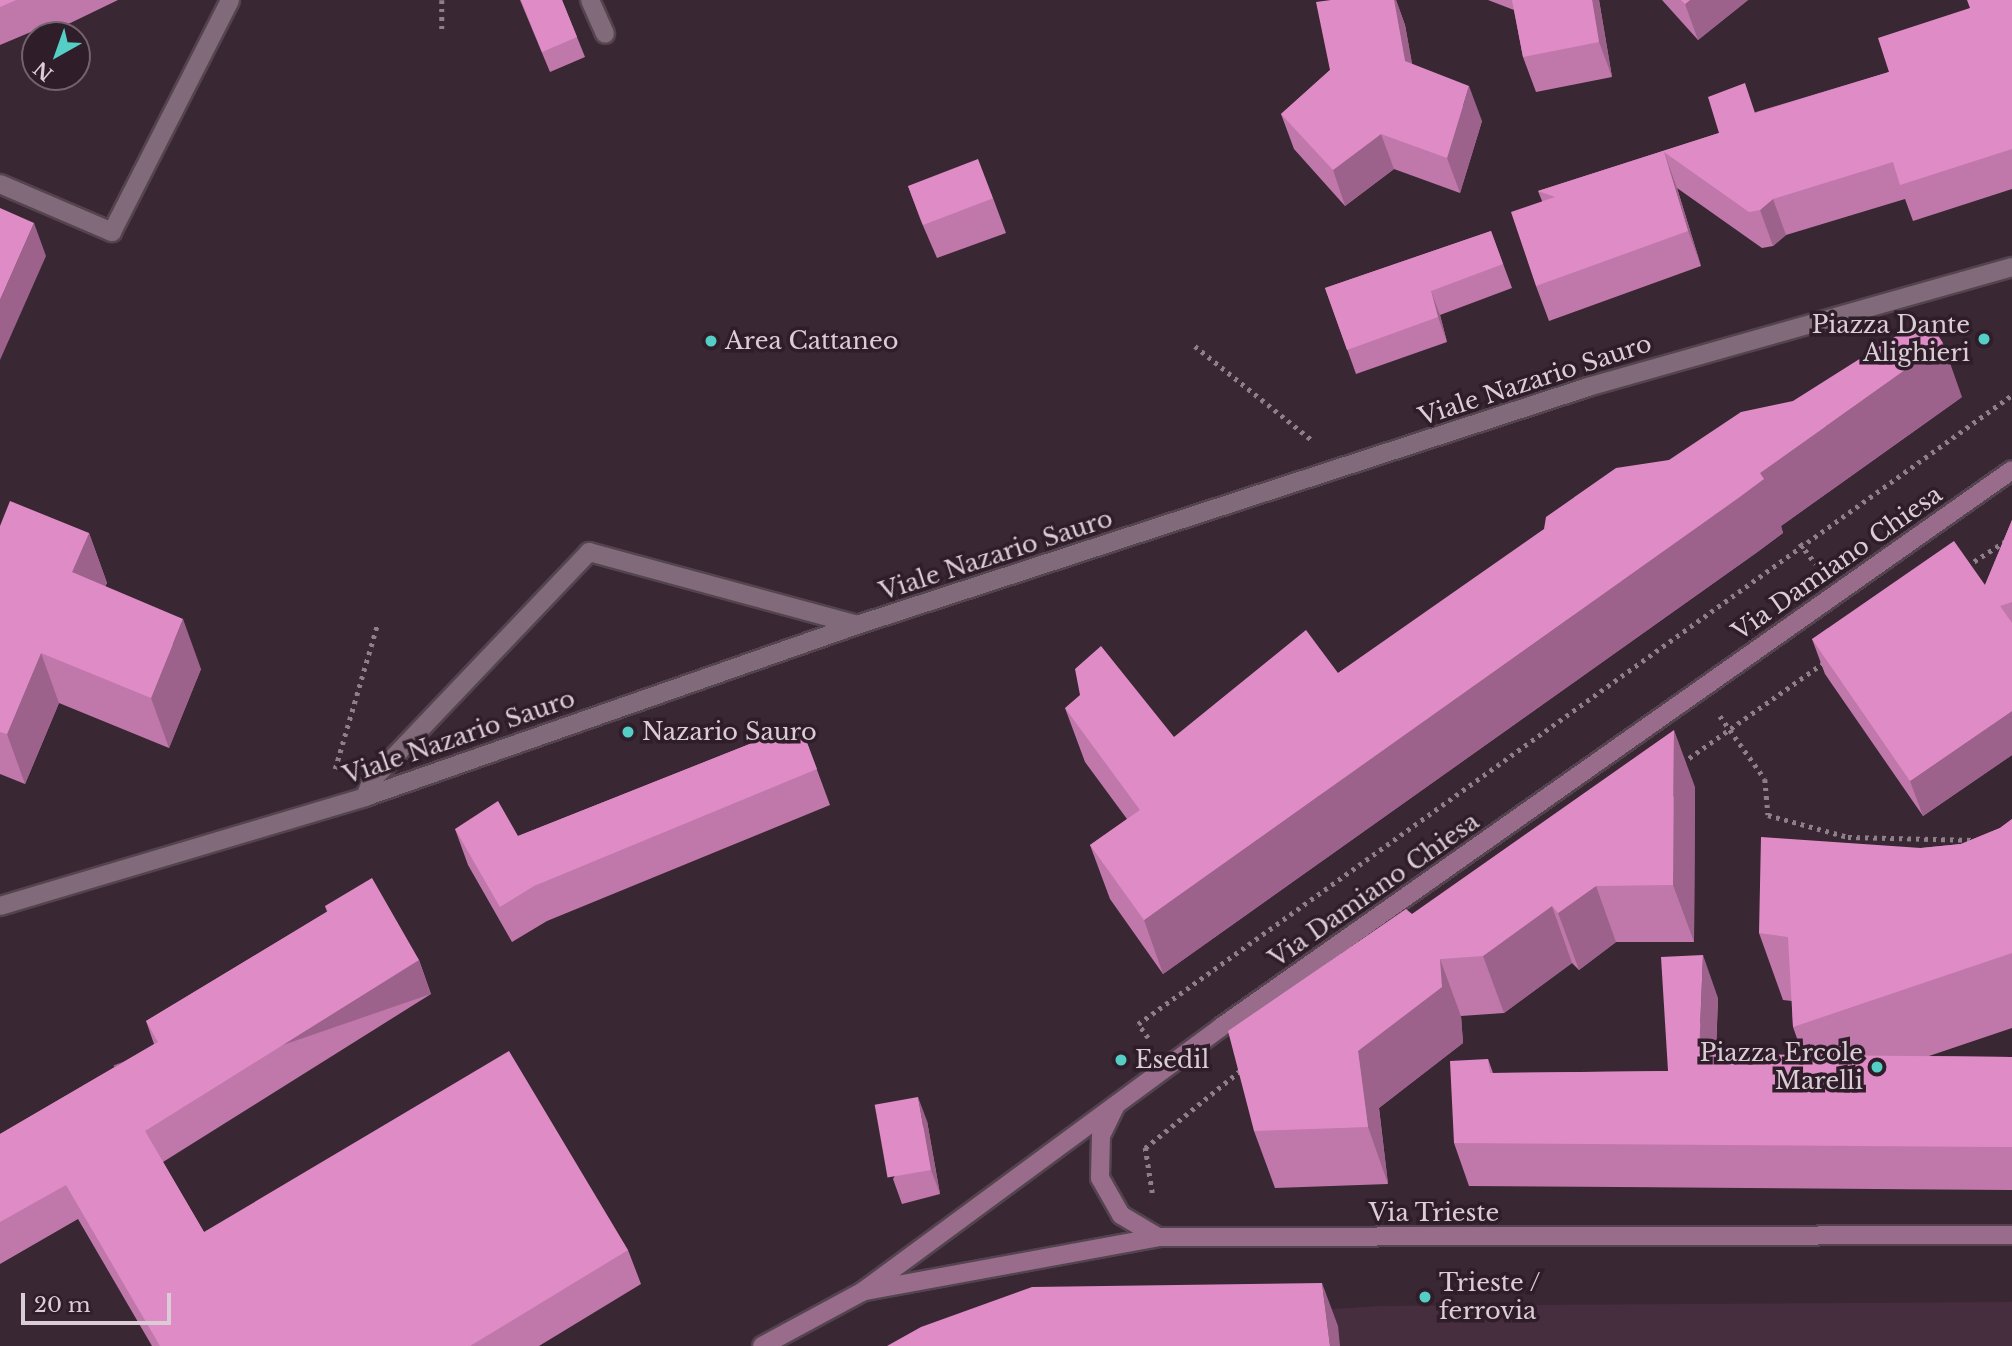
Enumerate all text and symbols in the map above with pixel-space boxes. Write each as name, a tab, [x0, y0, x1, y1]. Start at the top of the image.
north arrow	[21, 21, 91, 91]
text: N	[29, 56, 58, 85]
place label: Piazza Dante Alighieri	[1811, 311, 1970, 367]
place label: Area Cattaneo	[725, 327, 899, 355]
street label: Viale Nazario Sauro	[1415, 329, 1655, 431]
marker: Piazza Dante Alighieri	[1976, 331, 1992, 347]
marker: Area Cattaneo	[703, 333, 719, 349]
street label: Via Damiano Chiesa	[1727, 480, 1947, 646]
street label: Viale Nazario Sauro	[876, 504, 1116, 606]
street label: Viale Nazario Sauro	[339, 684, 579, 790]
place label: Nazario Sauro	[642, 718, 817, 746]
marker: Nazario Sauro	[620, 724, 636, 740]
street label: Via Damiano Chiesa	[1264, 807, 1484, 973]
place label: Piazza Ercole Marelli	[1699, 1039, 1863, 1095]
place label: Esedil	[1135, 1046, 1209, 1074]
marker: Esedil	[1113, 1052, 1129, 1068]
marker: Piazza Ercole Marelli	[1869, 1059, 1885, 1075]
street label: Via Trieste	[1368, 1199, 1500, 1227]
place label: Trieste / ferrovia	[1439, 1269, 1542, 1325]
scale bar	[24, 1280, 175, 1324]
marker: Trieste / ferrovia	[1417, 1289, 1433, 1305]
text: 20 m	[34, 1292, 91, 1318]

